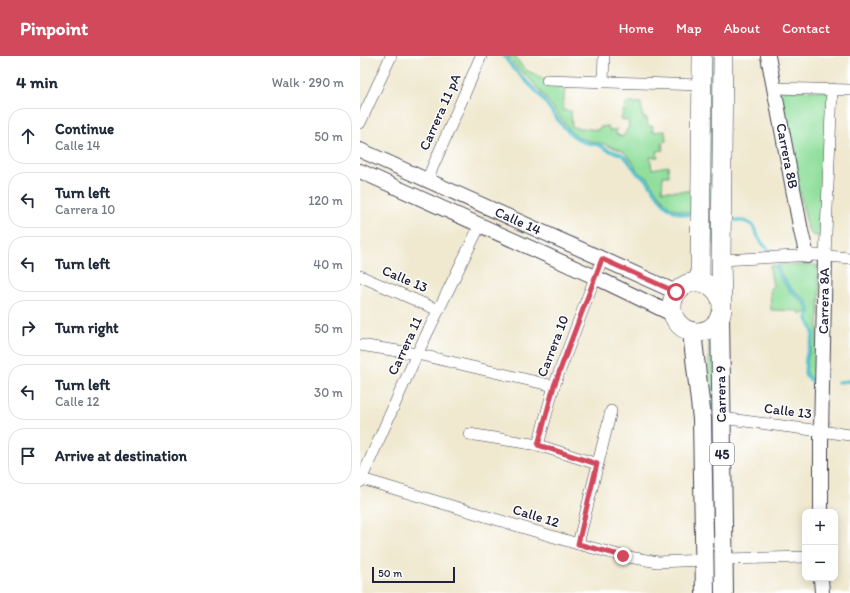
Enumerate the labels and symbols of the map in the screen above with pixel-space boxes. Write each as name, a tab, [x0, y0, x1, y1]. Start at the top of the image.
street label: Carrera 11 pA	[416, 71, 465, 153]
street label: Carrera 8B	[772, 122, 802, 190]
street label: Calle 14	[492, 203, 544, 239]
street label: Calle 13	[380, 262, 431, 296]
street label: Carrera 8A	[815, 268, 833, 334]
route start	[667, 283, 685, 301]
street label: Carrera 10	[533, 313, 573, 379]
street label: Carrera 11	[384, 314, 426, 378]
street label: Carrera 9	[712, 365, 730, 423]
street label: Calle 13	[763, 400, 813, 422]
road number: 45	[710, 443, 734, 465]
street label: Calle 12	[511, 501, 562, 531]
route end	[614, 547, 632, 565]
scale bar	[372, 565, 455, 584]

